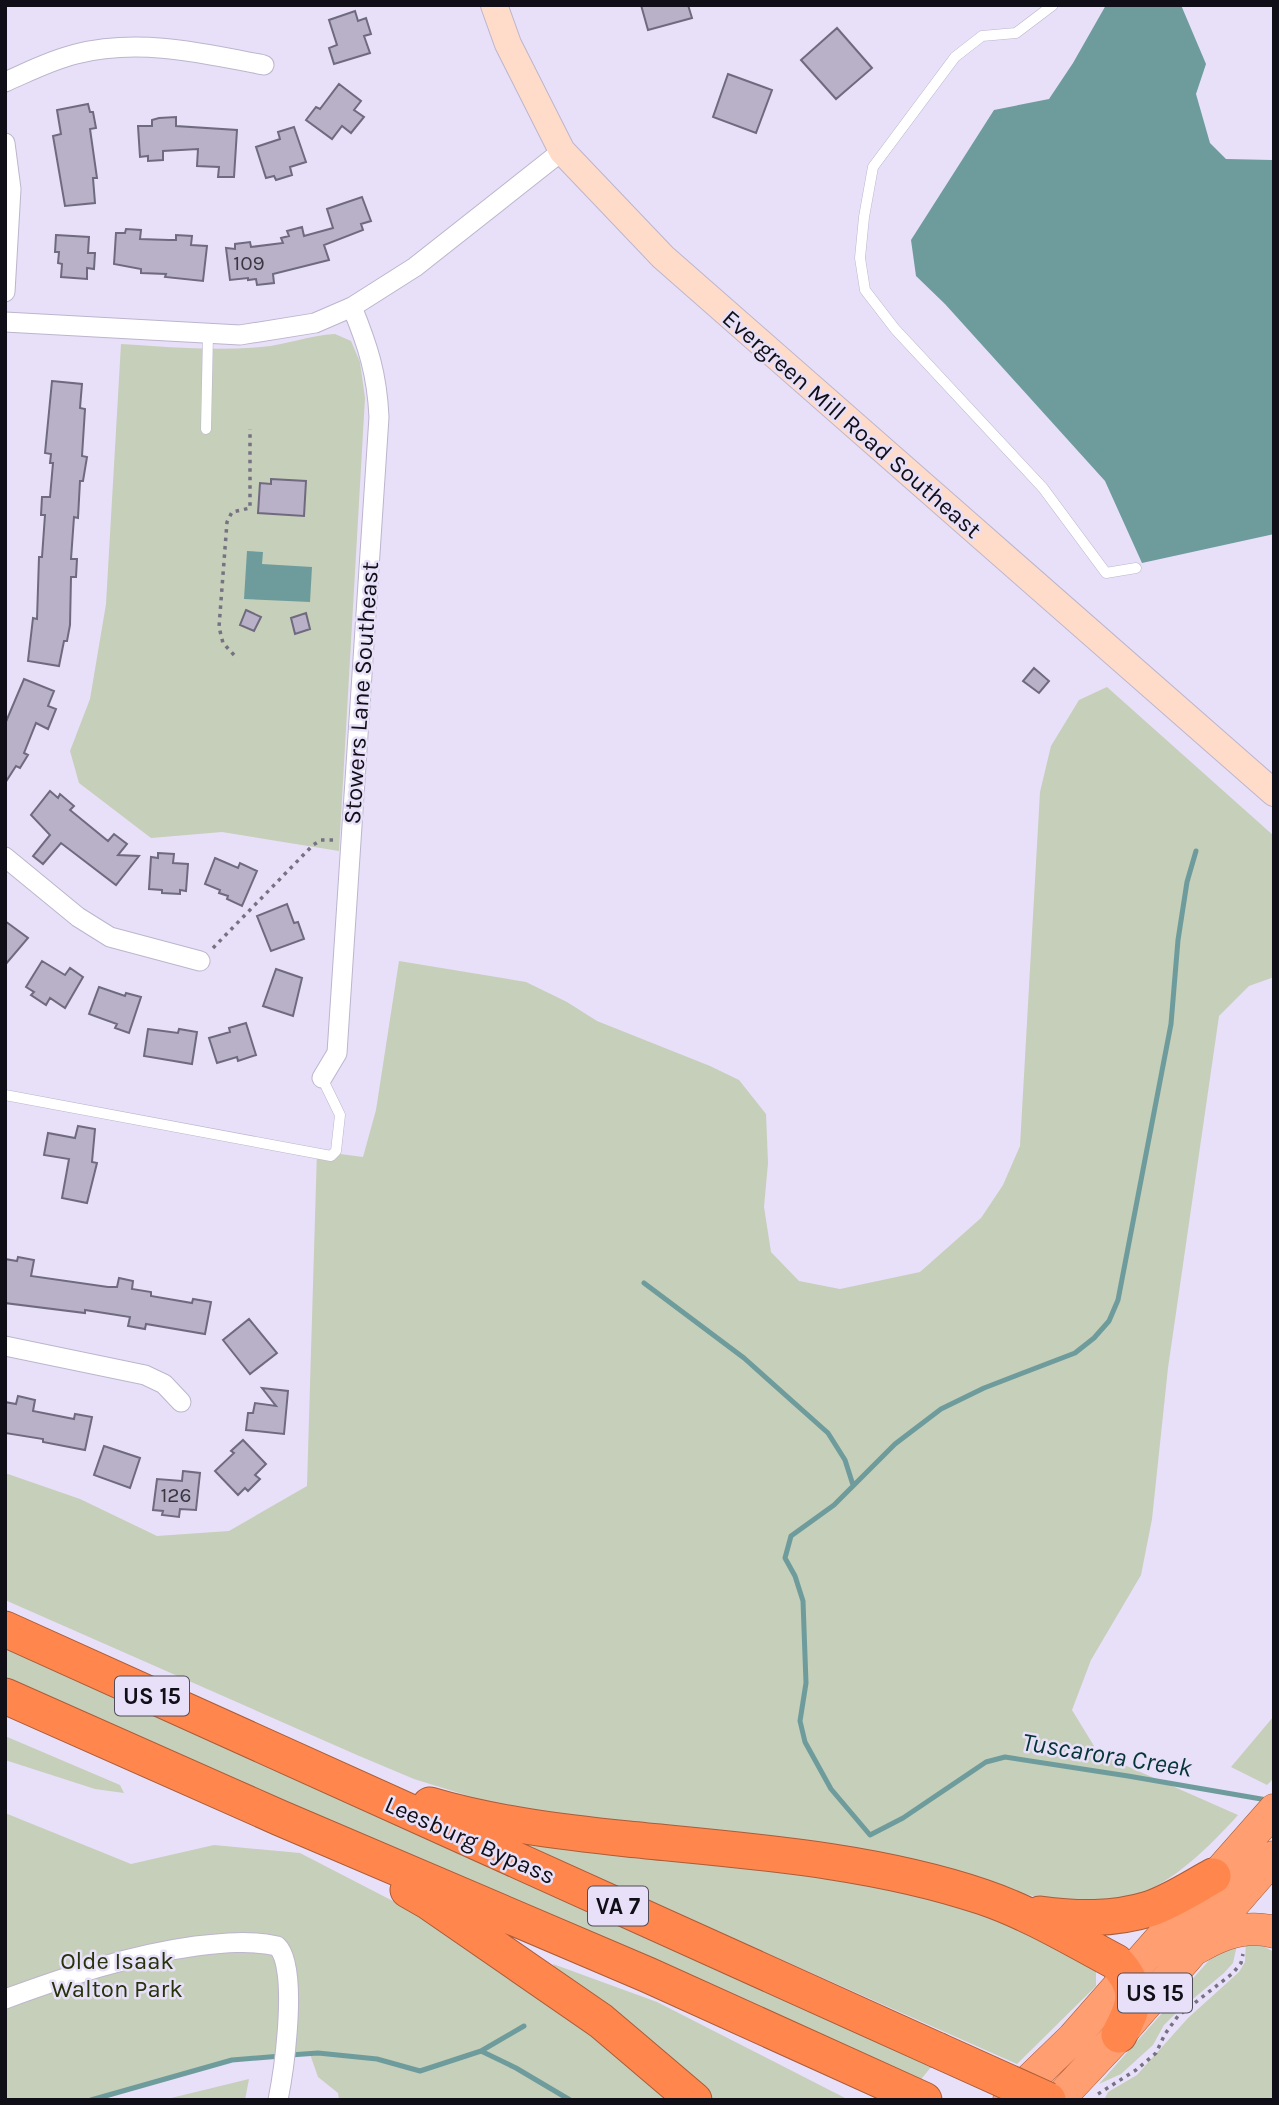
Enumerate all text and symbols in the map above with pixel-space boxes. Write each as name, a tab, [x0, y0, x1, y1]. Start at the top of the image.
house number: 109	[233, 251, 265, 275]
street label: Evergreen Mill Road Southeast	[717, 304, 987, 544]
street label: Stowers Lane Southeast	[338, 561, 384, 825]
house number: 126	[160, 1483, 192, 1507]
road number: US 15	[115, 1676, 189, 1716]
water label: Tuscarora Creek	[1020, 1726, 1195, 1784]
street label: Leesburg Bypass	[381, 1790, 559, 1890]
road number: VA 7	[588, 1886, 648, 1926]
park label: Olde Isaak Walton Park	[51, 1947, 183, 2003]
road number: US 15	[1118, 1974, 1192, 2012]

